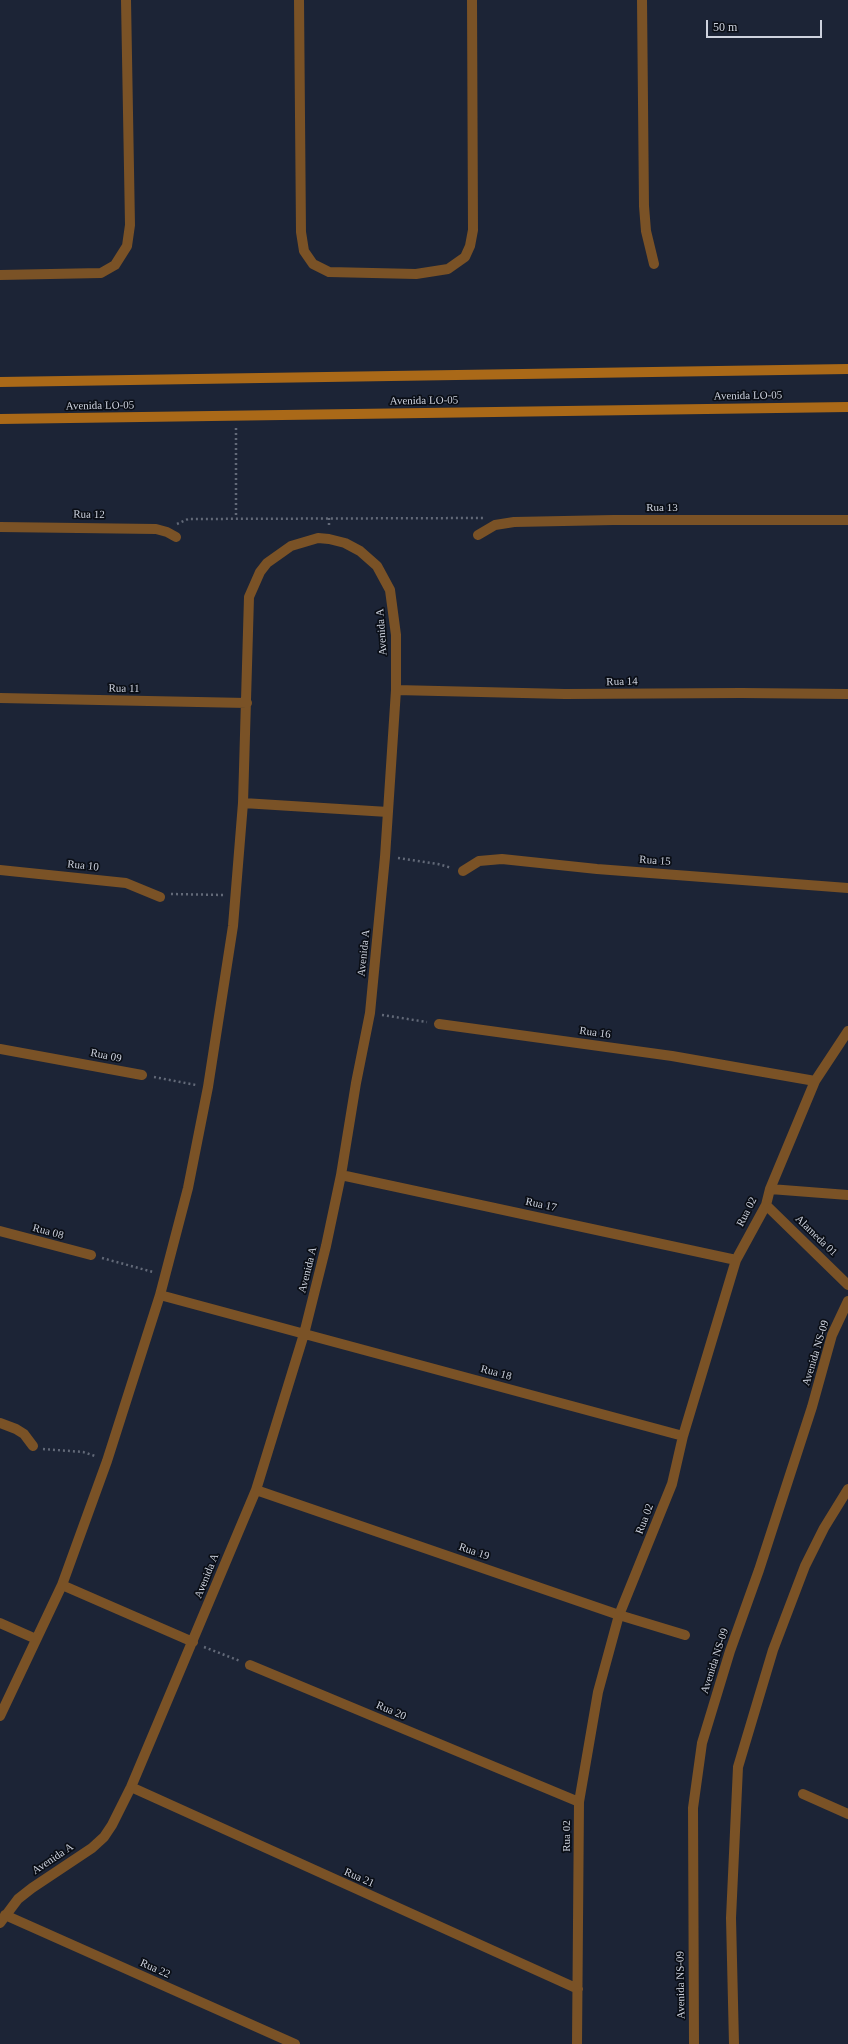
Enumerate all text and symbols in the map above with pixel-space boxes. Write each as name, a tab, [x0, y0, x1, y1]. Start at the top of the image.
scale bar	[708, 12, 824, 38]
text: 50 m	[713, 20, 737, 34]
street label: Avenida LO-05	[714, 389, 782, 403]
street label: Avenida LO-05	[390, 394, 458, 408]
street label: Avenida LO-05	[66, 399, 134, 413]
street label: Rua 13	[646, 501, 678, 515]
street label: Rua 12	[73, 508, 105, 522]
street label: Avenida A	[374, 608, 390, 656]
street label: Rua 14	[606, 675, 638, 689]
street label: Rua 11	[108, 682, 140, 696]
street label: Rua 15	[639, 853, 671, 869]
street label: Rua 10	[67, 858, 99, 874]
street label: Avenida A	[355, 929, 373, 977]
street label: Rua 16	[578, 1024, 612, 1042]
street label: Rua 09	[89, 1047, 123, 1065]
street label: Rua 17	[524, 1195, 558, 1215]
street label: Rua 02	[734, 1195, 760, 1229]
street label: Alameda 01	[792, 1213, 840, 1259]
street label: Rua 08	[31, 1222, 65, 1242]
street label: Avenida A	[296, 1246, 320, 1294]
street label: Avenida NS-09	[800, 1319, 832, 1387]
street label: Rua 18	[479, 1363, 513, 1383]
street label: Rua 02	[633, 1502, 657, 1536]
street label: Rua 19	[457, 1541, 491, 1563]
street label: Avenida A	[192, 1552, 222, 1600]
street label: Avenida NS-09	[698, 1627, 732, 1695]
street label: Rua 20	[374, 1699, 408, 1723]
street label: Rua 02	[560, 1820, 574, 1852]
street label: Avenida A	[30, 1840, 76, 1878]
street label: Rua 21	[342, 1866, 376, 1890]
street label: Avenida NS-09	[674, 1951, 688, 2019]
street label: Rua 22	[138, 1957, 172, 1981]

